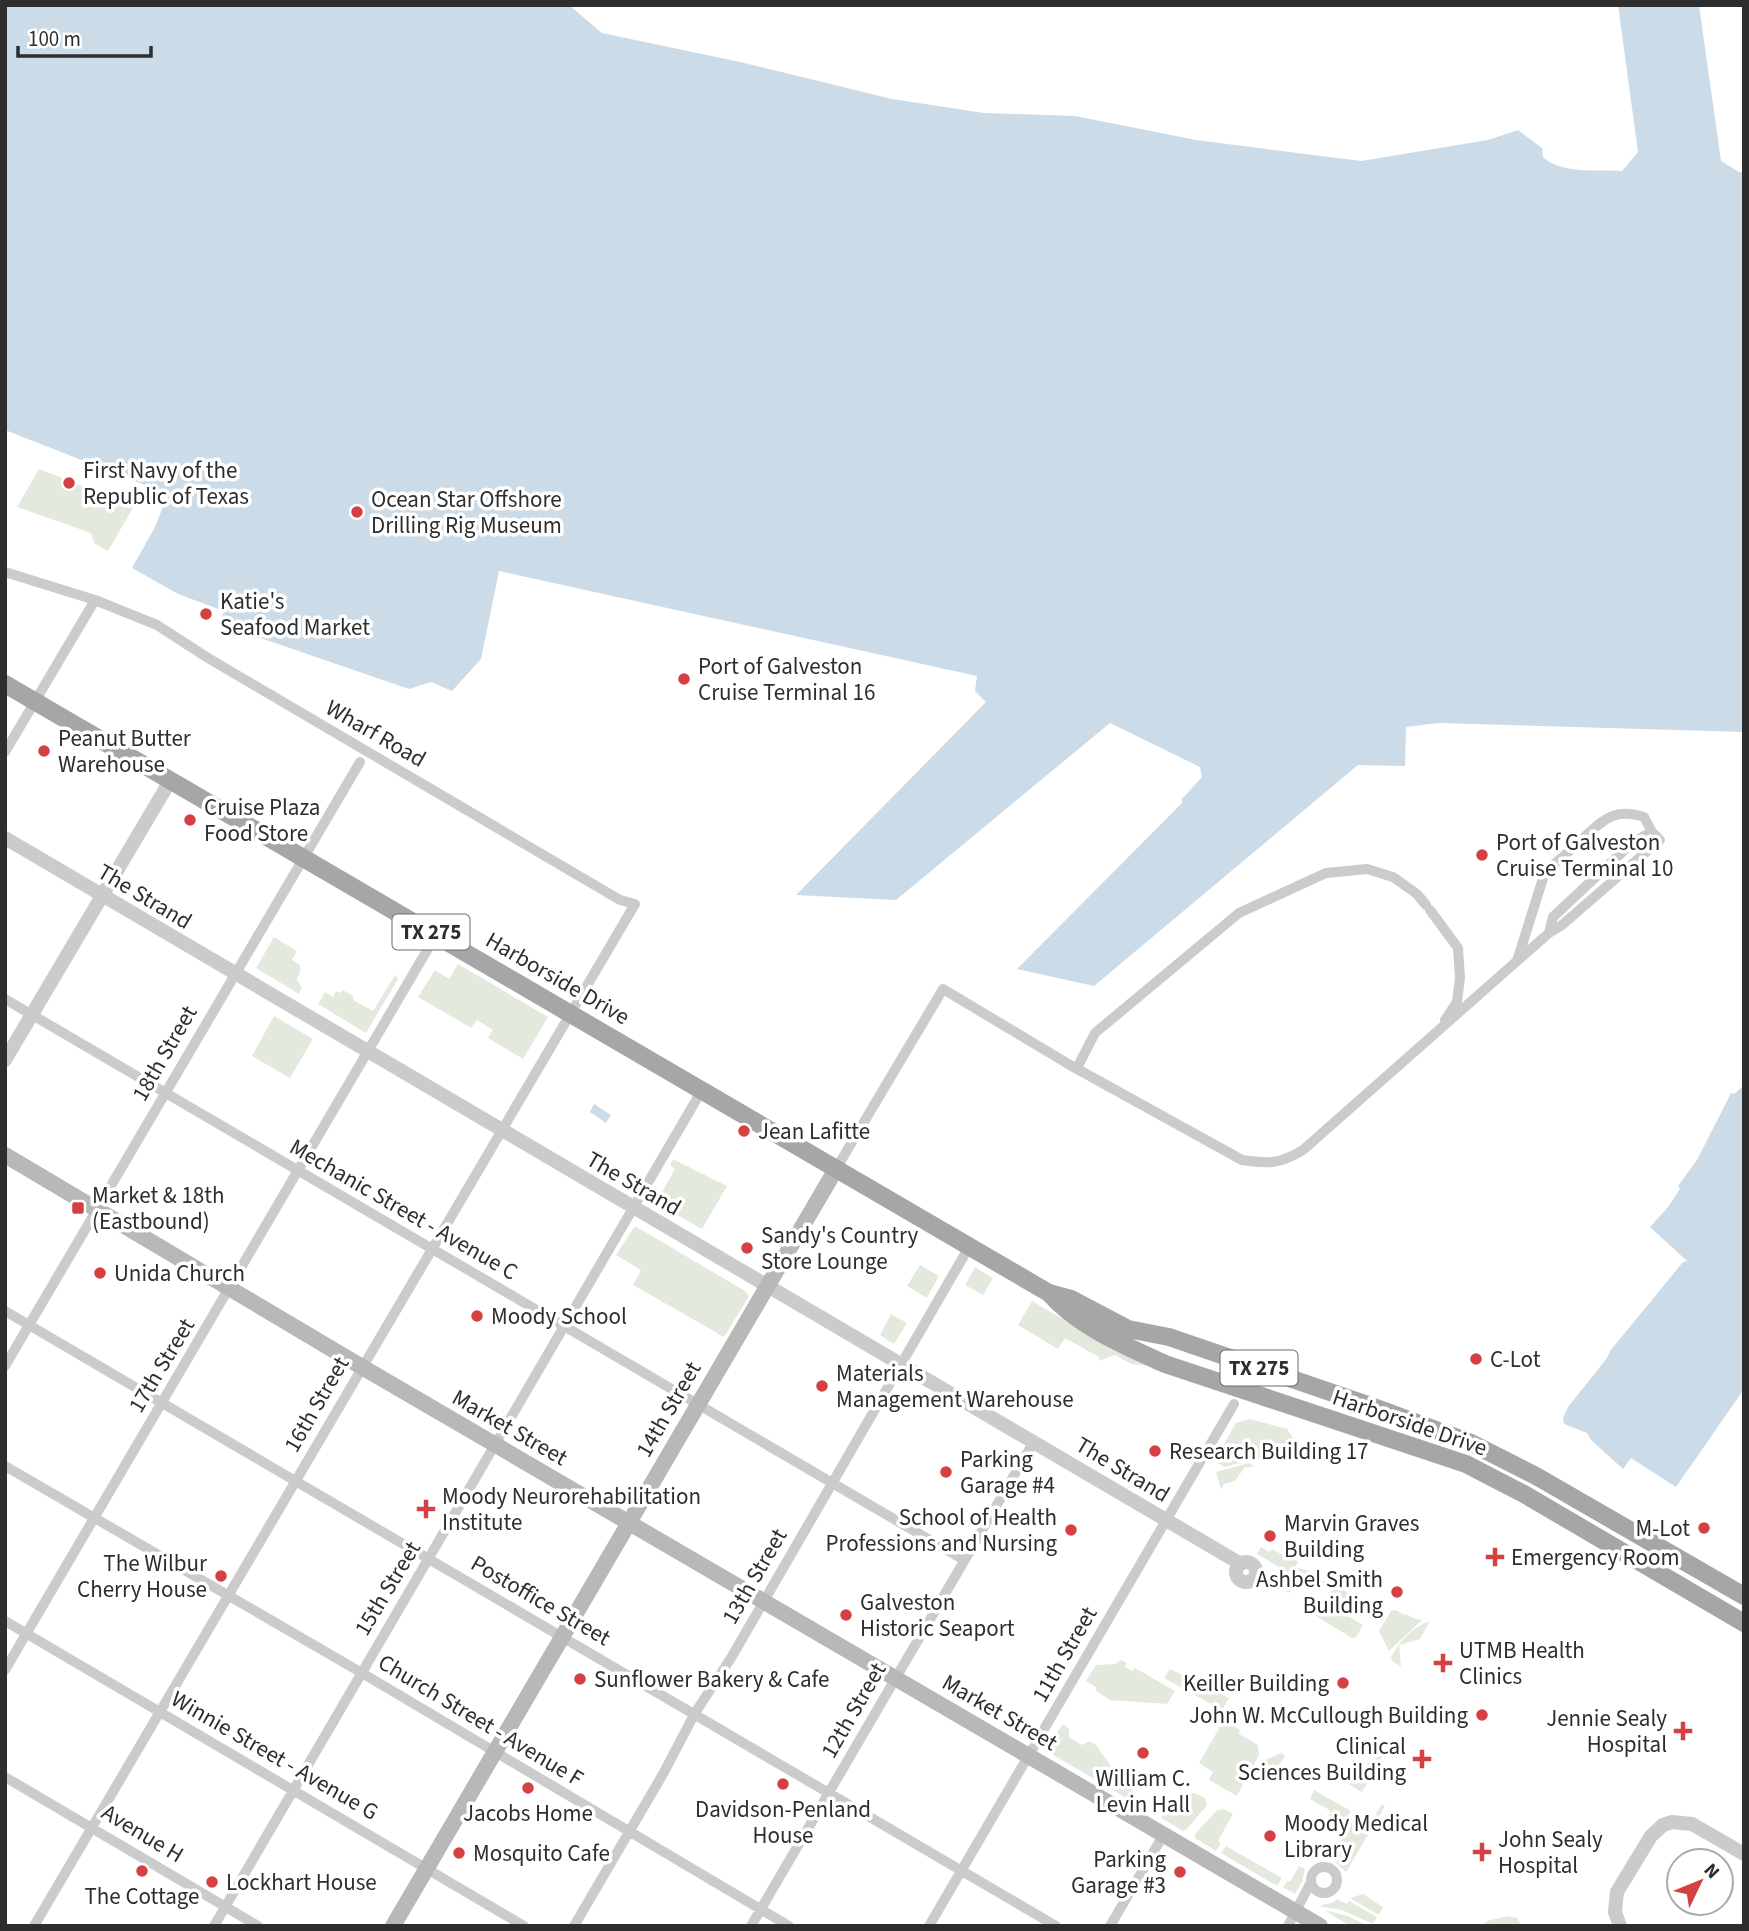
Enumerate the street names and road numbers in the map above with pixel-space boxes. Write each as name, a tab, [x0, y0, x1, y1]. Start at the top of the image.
street label: Wharf Road	[320, 691, 432, 775]
street label: The Strand	[91, 855, 198, 938]
road number: TX 275	[392, 914, 470, 950]
street label: Harborside Drive	[480, 924, 636, 1033]
street label: 18th Street	[124, 999, 205, 1107]
street label: Mechanic Street - Avenue C	[283, 1130, 524, 1288]
street label: The Strand	[580, 1143, 687, 1224]
street label: 17th Street	[120, 1311, 203, 1419]
street label: 16th Street	[276, 1350, 357, 1458]
road number: TX 275	[1220, 1350, 1298, 1386]
street label: 14th Street	[628, 1355, 709, 1463]
street label: Market Street	[446, 1381, 574, 1474]
street label: Harborside Drive	[1328, 1381, 1492, 1464]
street label: The Strand	[1069, 1428, 1176, 1511]
street label: 13th Street	[714, 1522, 795, 1630]
street label: 15th Street	[346, 1534, 429, 1642]
street label: Postoffice Street	[465, 1547, 617, 1654]
street label: 11th Street	[1024, 1600, 1105, 1708]
street label: Church Street - Avenue F	[372, 1646, 590, 1795]
street label: 12th Street	[813, 1656, 894, 1764]
street label: Market Street	[936, 1666, 1064, 1759]
street label: Winnie Street - Avenue G	[165, 1683, 384, 1828]
street label: Avenue H	[95, 1796, 190, 1871]

